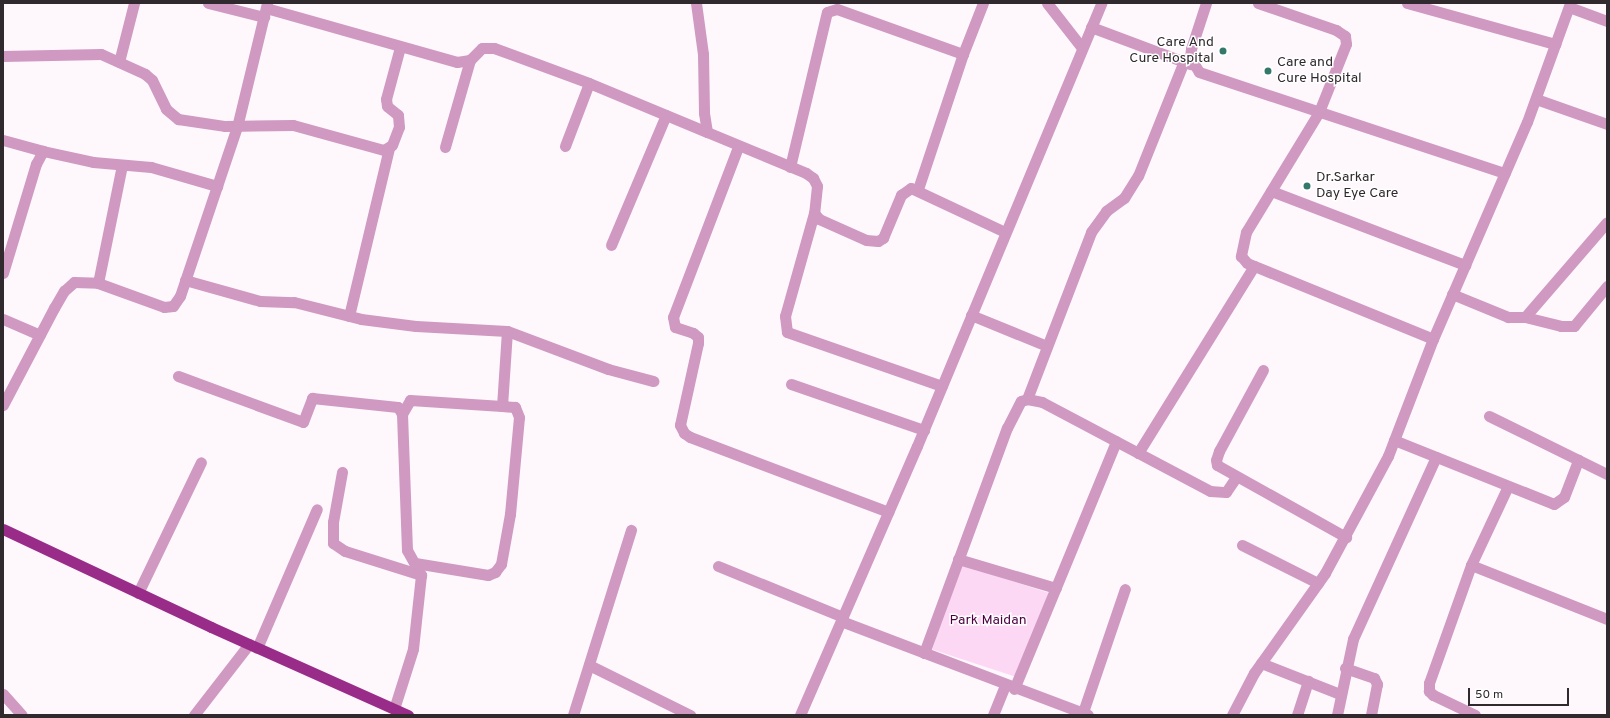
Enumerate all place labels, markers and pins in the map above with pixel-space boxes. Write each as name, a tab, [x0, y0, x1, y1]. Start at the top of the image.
place label: Care And Cure Hospital	[1129, 35, 1214, 68]
marker: Care And Cure Hospital	[1217, 45, 1229, 57]
place label: Care and Cure Hospital	[1277, 55, 1362, 88]
marker: Care and Cure Hospital	[1262, 65, 1274, 77]
place label: Dr.Sarkar Day Eye Care	[1316, 170, 1398, 202]
marker: Dr.Sarkar Day Eye Care	[1301, 180, 1313, 192]

